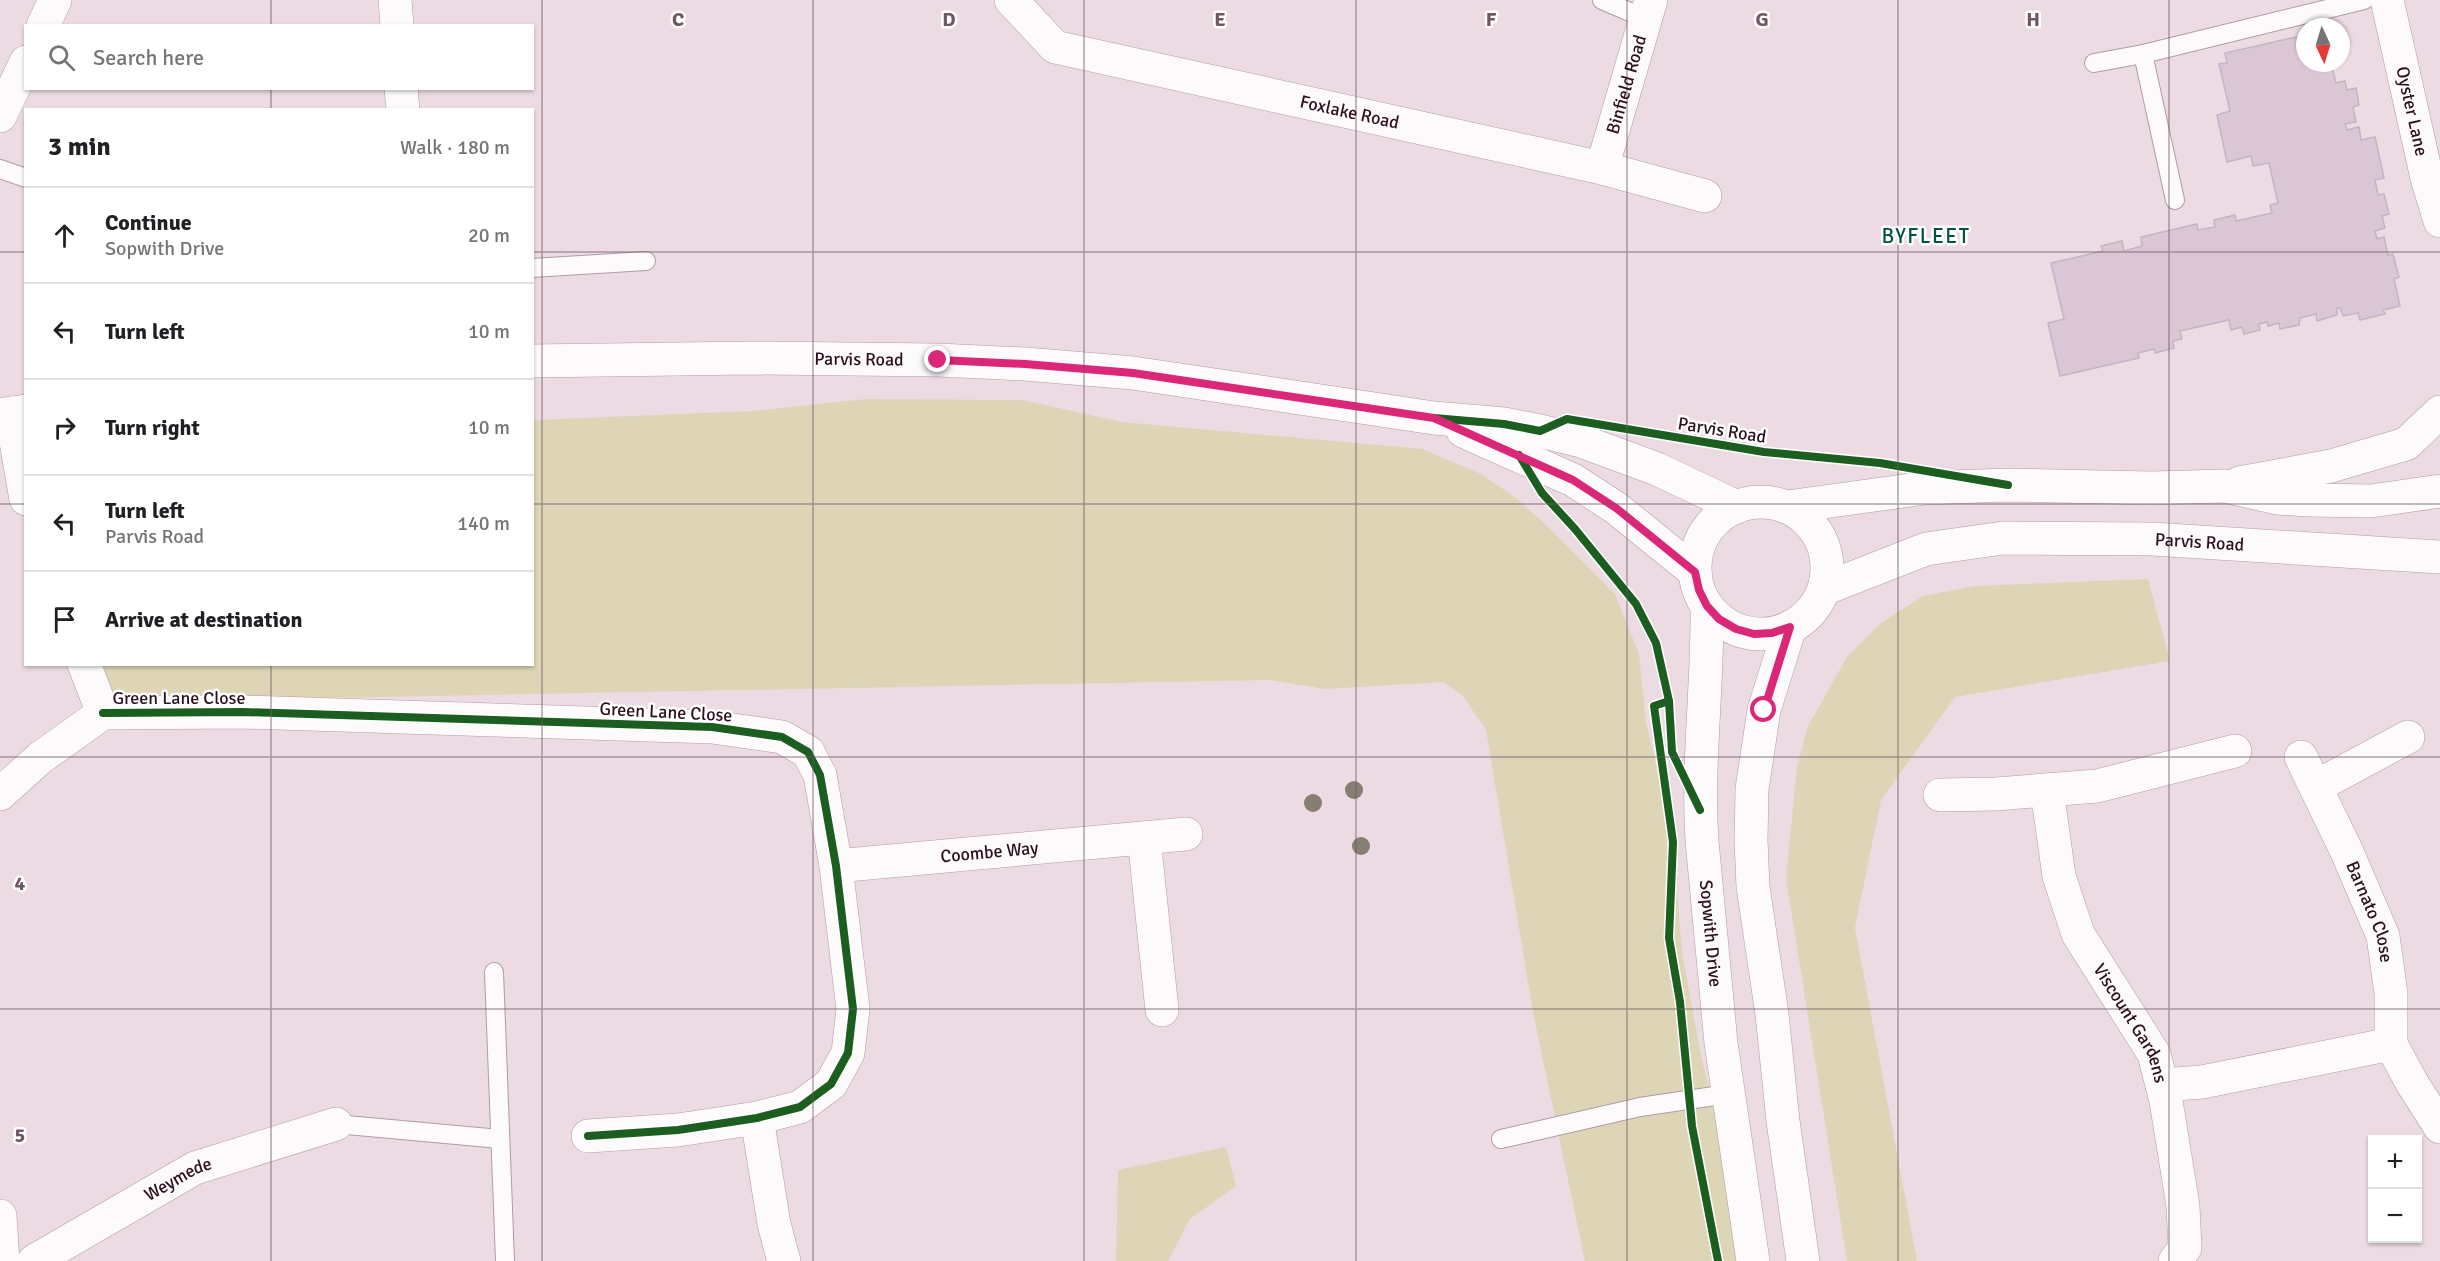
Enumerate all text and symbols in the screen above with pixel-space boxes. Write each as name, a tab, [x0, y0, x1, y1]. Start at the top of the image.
text: C	[672, 7, 684, 32]
text: D	[942, 7, 956, 32]
text: E	[1214, 7, 1226, 32]
text: F	[1486, 7, 1497, 32]
text: G	[1755, 7, 1769, 32]
text: H	[2026, 7, 2040, 32]
north arrow	[2296, 18, 2350, 72]
search box	[24, 24, 534, 90]
street label: Binfield Road	[1601, 32, 1651, 137]
icon: search	[45, 41, 78, 74]
text: Search here	[93, 44, 204, 71]
street label: Oyster Lane	[2391, 64, 2433, 158]
street label: Foxlake Road	[1298, 91, 1401, 134]
text: 3 min	[48, 131, 111, 163]
text: Walk · 180 m	[400, 135, 510, 160]
text: Continue	[105, 209, 192, 236]
icon: ahead	[48, 219, 81, 252]
text: 20 m	[468, 223, 510, 248]
district label: BYFLEET	[1881, 223, 1971, 249]
text: Sopwith Drive	[105, 236, 224, 261]
icon: left	[48, 315, 81, 348]
text: Turn left	[105, 318, 185, 345]
text: 10 m	[468, 319, 510, 344]
route end	[924, 346, 950, 372]
street label: Parvis Road	[814, 348, 904, 371]
icon: right	[48, 411, 81, 444]
street label: Parvis Road	[1676, 412, 1768, 448]
text: Turn right	[105, 414, 200, 441]
text: 10 m	[468, 415, 510, 440]
text: Turn left	[105, 497, 185, 524]
icon: left	[48, 507, 81, 540]
text: 140 m	[457, 511, 510, 536]
text: Parvis Road	[105, 524, 204, 549]
street label: Parvis Road	[2154, 528, 2245, 556]
icon: arrive	[48, 603, 81, 636]
text: Arrive at destination	[105, 606, 302, 633]
street label: Green Lane Close	[113, 687, 246, 709]
route start	[1750, 696, 1776, 722]
street label: Green Lane Close	[599, 698, 733, 726]
street label: Coombe Way	[939, 836, 1040, 867]
street label: Barnato Close	[2341, 858, 2398, 964]
text: 4	[15, 871, 26, 896]
street label: Sopwith Drive	[1695, 879, 1727, 988]
street label: Viscount Gardens	[2088, 959, 2172, 1085]
text: 5	[15, 1123, 25, 1148]
map controls	[2368, 1135, 2422, 1243]
button: +	[2368, 1135, 2422, 1189]
street label: Weymede	[140, 1152, 214, 1206]
button: −	[2368, 1189, 2422, 1243]

